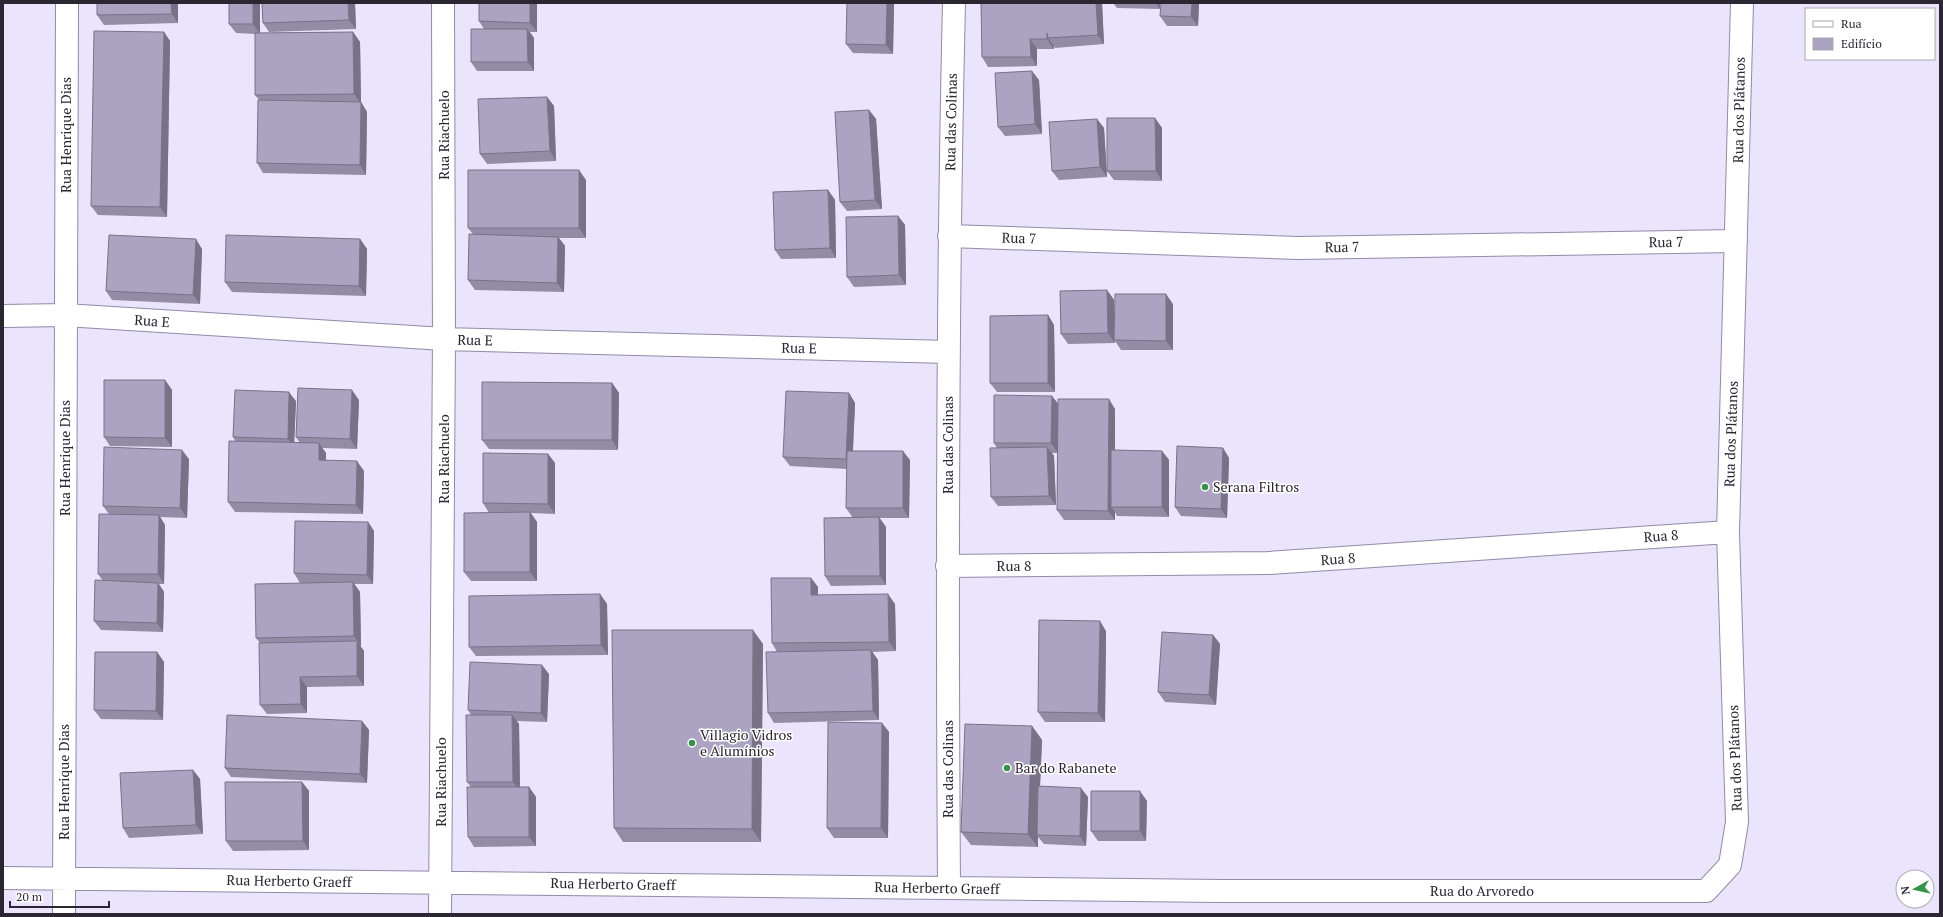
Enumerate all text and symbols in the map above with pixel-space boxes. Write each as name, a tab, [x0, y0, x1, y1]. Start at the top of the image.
legend	[1805, 8, 1935, 60]
text: Rua	[1841, 16, 1862, 31]
text: Edifício	[1841, 36, 1882, 51]
street label: Rua dos Plátanos	[1728, 57, 1749, 163]
street label: Rua das Colinas	[940, 73, 961, 171]
street label: Rua Henrique Dias	[56, 77, 75, 193]
street label: Rua Riachuelo	[434, 90, 453, 180]
street label: Rua 7	[1001, 227, 1037, 248]
street label: Rua 7	[1648, 232, 1684, 251]
street label: Rua 7	[1324, 237, 1360, 256]
street label: Rua E	[134, 310, 170, 331]
street label: Rua E	[457, 330, 493, 349]
street label: Rua E	[781, 338, 817, 357]
street label: Rua dos Plátanos	[1719, 380, 1742, 487]
street label: Rua das Colinas	[938, 396, 957, 494]
street label: Rua Henrique Dias	[55, 400, 74, 516]
street label: Rua Riachuelo	[434, 414, 453, 504]
place label: Serana Filtros	[1213, 477, 1299, 496]
marker: Serana Filtros	[1200, 482, 1210, 492]
street label: Rua 8	[1643, 525, 1679, 546]
street label: Rua 8	[1320, 548, 1356, 569]
street label: Rua 8	[997, 556, 1031, 575]
street label: Rua dos Plátanos	[1723, 705, 1746, 812]
street label: Rua das Colinas	[938, 720, 957, 818]
street label: Rua Henrique Dias	[54, 724, 73, 840]
place label: Villagio Vidros e Alumínios	[700, 725, 792, 760]
street label: Rua Riachuelo	[431, 737, 450, 827]
marker: Villagio Vidros e Alumínios	[687, 738, 697, 748]
place label: Bar do Rabanete	[1015, 758, 1117, 777]
marker: Bar do Rabanete	[1002, 763, 1012, 773]
north arrow	[1895, 869, 1935, 909]
street label: Rua Herberto Graeff	[226, 870, 353, 891]
street label: Rua Herberto Graeff	[550, 873, 677, 894]
street label: Rua Herberto Graeff	[874, 877, 1001, 898]
street label: Rua do Arvoredo	[1430, 881, 1534, 900]
scale bar	[10, 883, 109, 909]
text: N	[1897, 885, 1913, 895]
text: 20 m	[16, 889, 43, 904]

